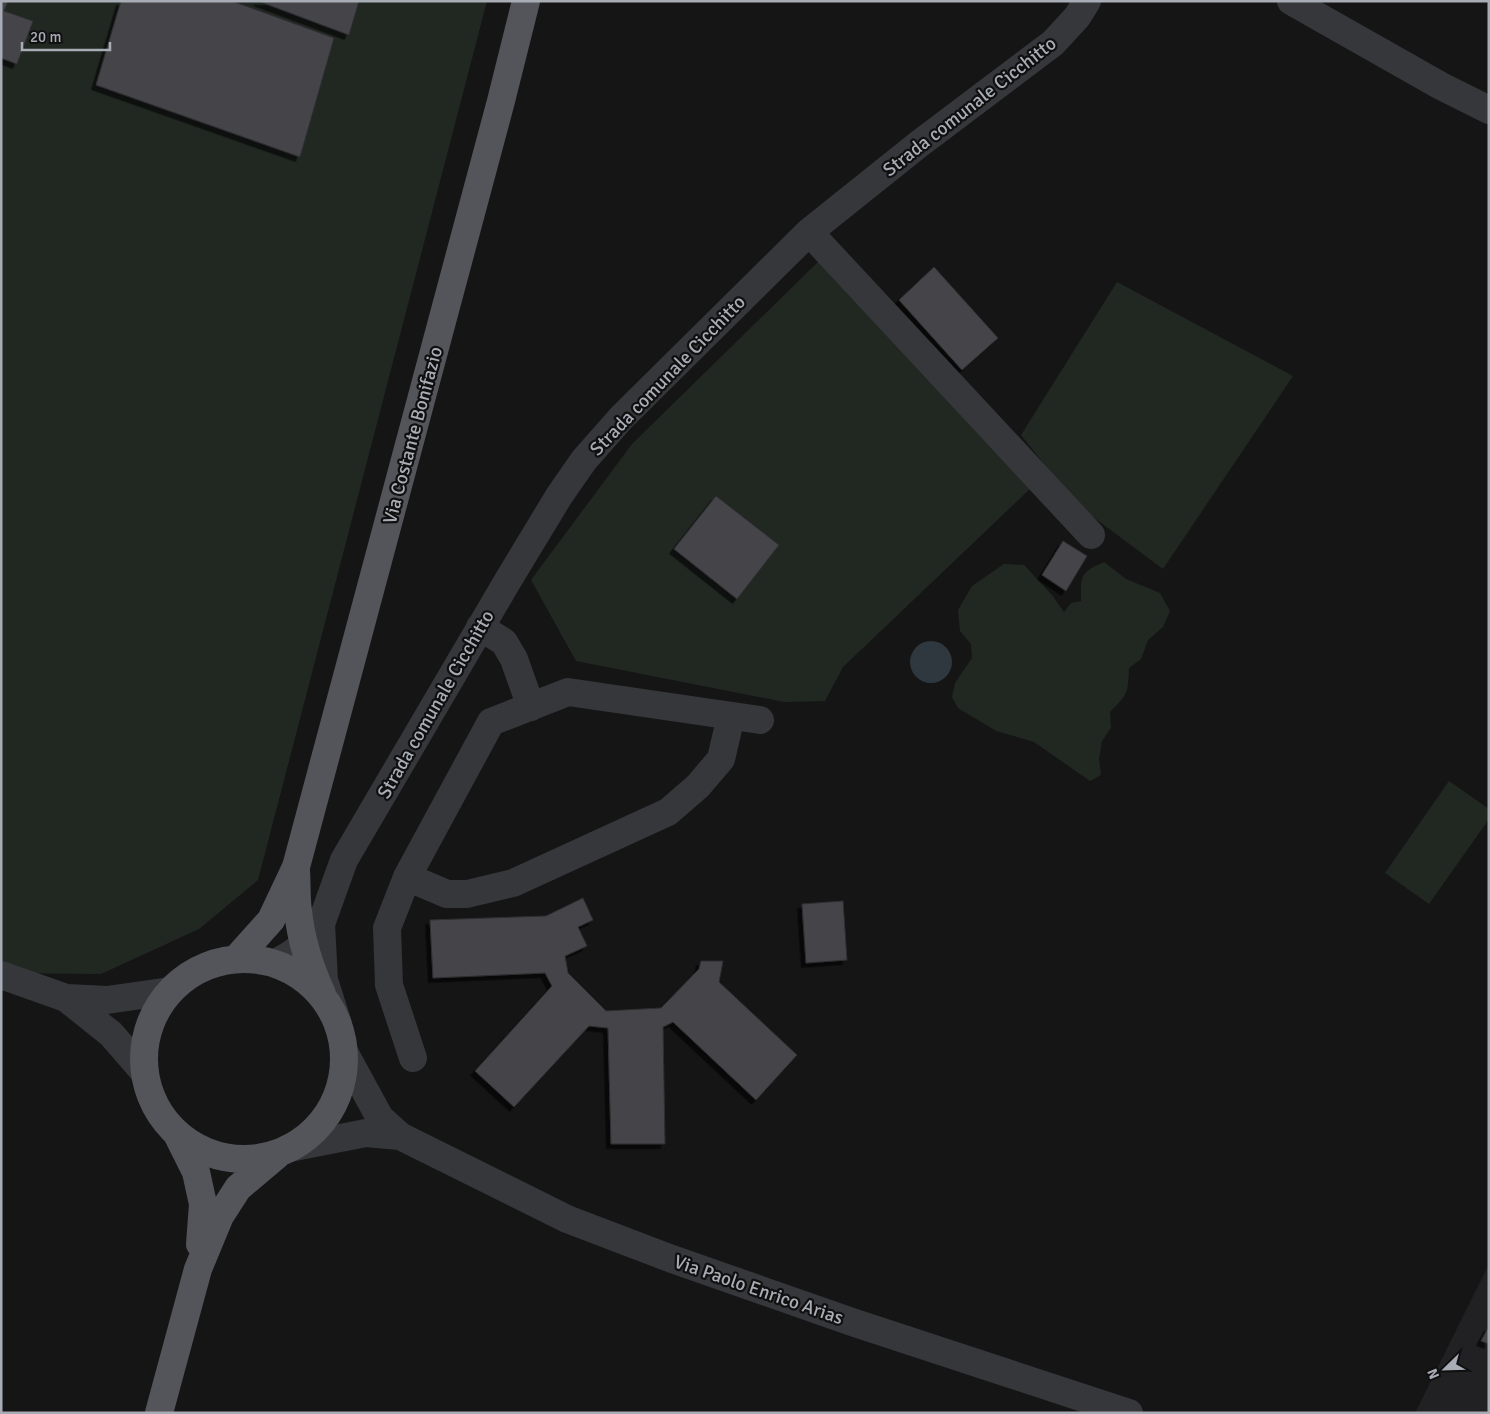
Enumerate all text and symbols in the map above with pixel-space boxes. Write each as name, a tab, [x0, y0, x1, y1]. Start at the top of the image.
scale bar	[22, 20, 110, 52]
text: 20 m	[30, 28, 61, 46]
street label: Strada comunale Cicchitto	[878, 31, 1061, 182]
street label: Strada comunale Cicchitto	[585, 290, 751, 461]
street label: Via Costante Bonifazio	[378, 344, 448, 527]
street label: Strada comunale Cicchitto	[372, 606, 500, 803]
street label: Via Paolo Enrico Arias	[671, 1250, 847, 1330]
north arrow	[1420, 1344, 1470, 1394]
text: N	[1424, 1366, 1443, 1382]

